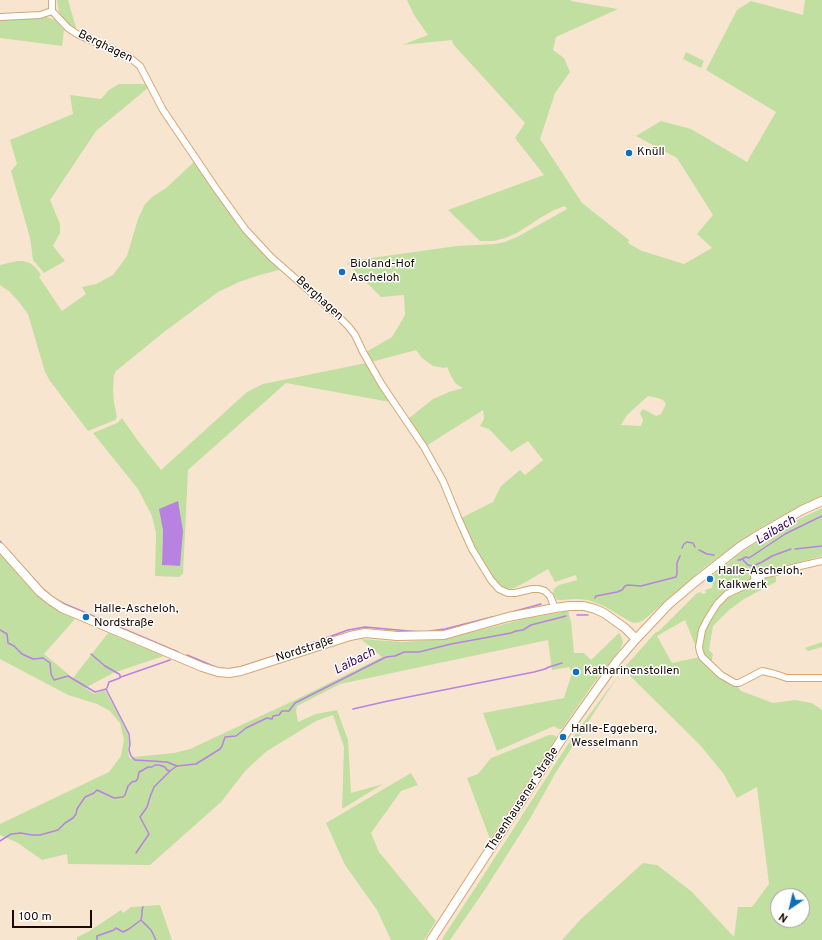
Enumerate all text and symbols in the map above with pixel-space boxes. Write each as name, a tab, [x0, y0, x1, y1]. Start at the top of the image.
street label: Berghagen	[75, 28, 135, 66]
place label: Knüll	[637, 146, 665, 160]
marker: Knüll	[624, 148, 634, 158]
place label: Bioland-Hof Ascheloh	[350, 258, 415, 286]
marker: Bioland-Hof Ascheloh	[337, 267, 347, 277]
street label: Berghagen	[292, 274, 346, 324]
water label: Laibach	[753, 513, 799, 549]
place label: Halle-Ascheloh, Kalkwerk	[718, 565, 802, 593]
marker: Halle-Ascheloh, Kalkwerk	[705, 574, 715, 584]
place label: Halle-Ascheloh, Nordstraße	[94, 603, 178, 631]
marker: Halle-Ascheloh, Nordstraße	[81, 612, 91, 622]
street label: Nordstraße	[274, 634, 336, 666]
water label: Laibach	[332, 645, 378, 679]
place label: Katharinenstollen	[584, 665, 680, 679]
marker: Katharinenstollen	[571, 667, 581, 677]
place label: Halle-Eggeberg, Wesselmann	[571, 723, 657, 751]
marker: Halle-Eggeberg, Wesselmann	[558, 732, 568, 742]
street label: Theenhausener Straße	[484, 745, 562, 855]
north arrow	[770, 888, 810, 928]
scale bar	[14, 902, 94, 928]
text: 100 m	[19, 909, 52, 925]
text: N	[776, 909, 791, 925]

